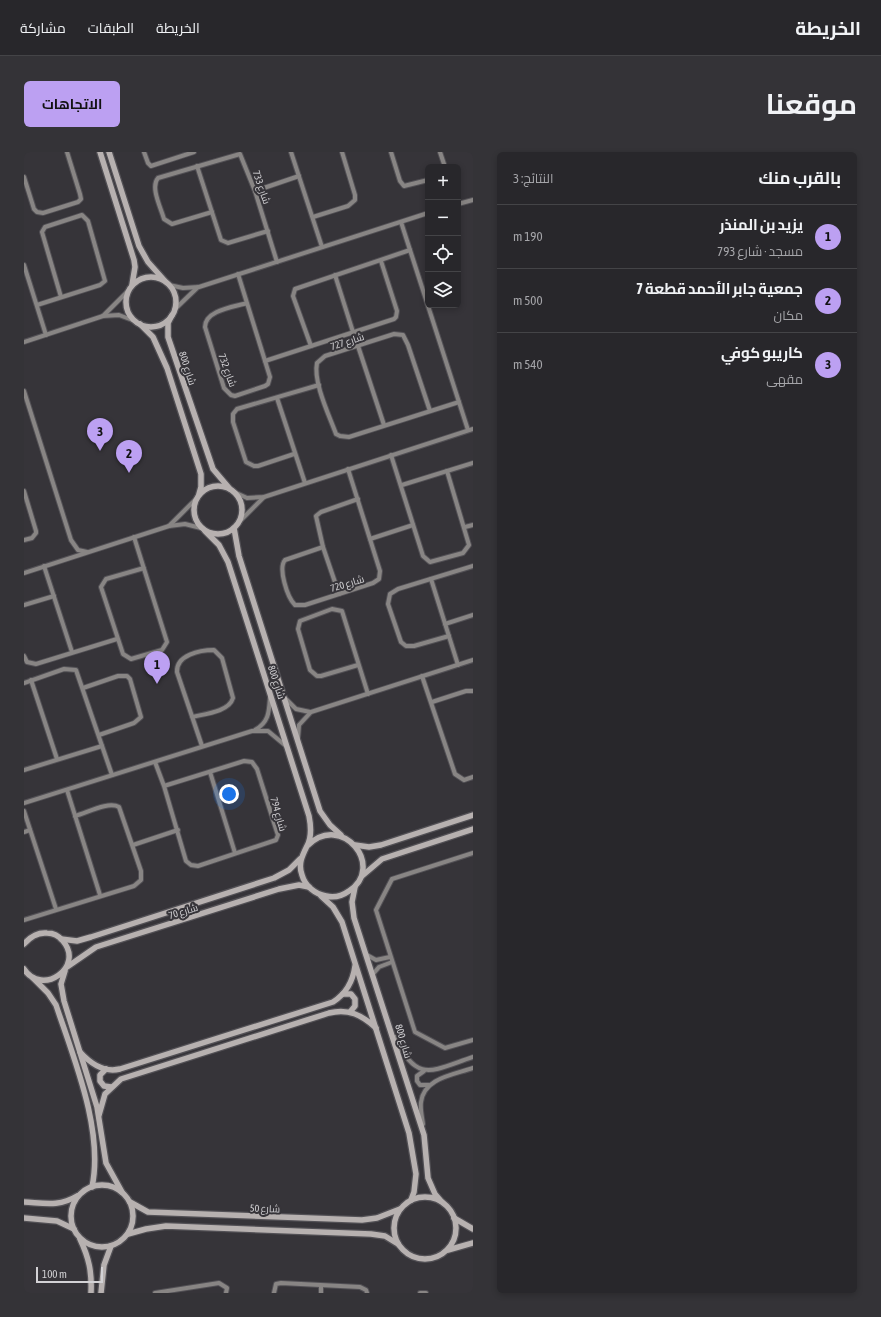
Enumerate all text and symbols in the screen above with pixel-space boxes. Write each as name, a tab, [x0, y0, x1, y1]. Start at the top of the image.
text: الخريطة	[795, 17, 861, 39]
text: مشاركة	[20, 20, 66, 36]
text: الطبقات	[88, 20, 134, 36]
text: الخريطة	[156, 20, 200, 36]
button: الاتجاهات	[24, 81, 120, 127]
text: موقعنا	[766, 88, 857, 120]
map controls	[425, 164, 461, 308]
button: +	[425, 164, 461, 200]
text: بالقرب منك	[758, 168, 841, 188]
street label: شارع 733	[250, 169, 272, 206]
text: النتائج: 3	[513, 171, 553, 186]
button: −	[425, 200, 461, 236]
text: يزيد بن المنذر	[719, 216, 803, 233]
text: 190 m	[513, 229, 543, 244]
text: 1	[825, 229, 831, 244]
button: locate	[425, 236, 461, 272]
text: مسجد · شارع 793	[717, 244, 803, 259]
button: layers	[425, 272, 461, 308]
text: جمعية جابر الأحمد قطعة 7	[636, 280, 803, 297]
text: 500 m	[513, 293, 543, 308]
text: 2	[825, 293, 831, 308]
text: مكان	[774, 308, 803, 323]
street label: شارع 727	[329, 331, 366, 353]
text: كاريبو كوفي	[721, 344, 803, 361]
street label: شارع 800	[176, 350, 198, 387]
street label: شارع 732	[215, 352, 239, 389]
text: 540 m	[513, 357, 543, 372]
text: 3	[825, 357, 831, 372]
text: مقهى	[766, 372, 803, 387]
pin: 3	[87, 418, 113, 451]
pin: 2	[116, 440, 142, 473]
street label: شارع 720	[329, 573, 366, 595]
pin: 1	[144, 651, 170, 684]
street label: شارع 800	[265, 664, 287, 701]
your location	[219, 784, 239, 804]
street label: شارع 794	[267, 796, 289, 833]
street label: شارع 70	[167, 902, 199, 922]
street label: شارع 800	[392, 1023, 414, 1060]
street label: شارع 50	[250, 1202, 280, 1216]
scale bar	[36, 1265, 103, 1284]
text: 100 m	[42, 1268, 67, 1280]

